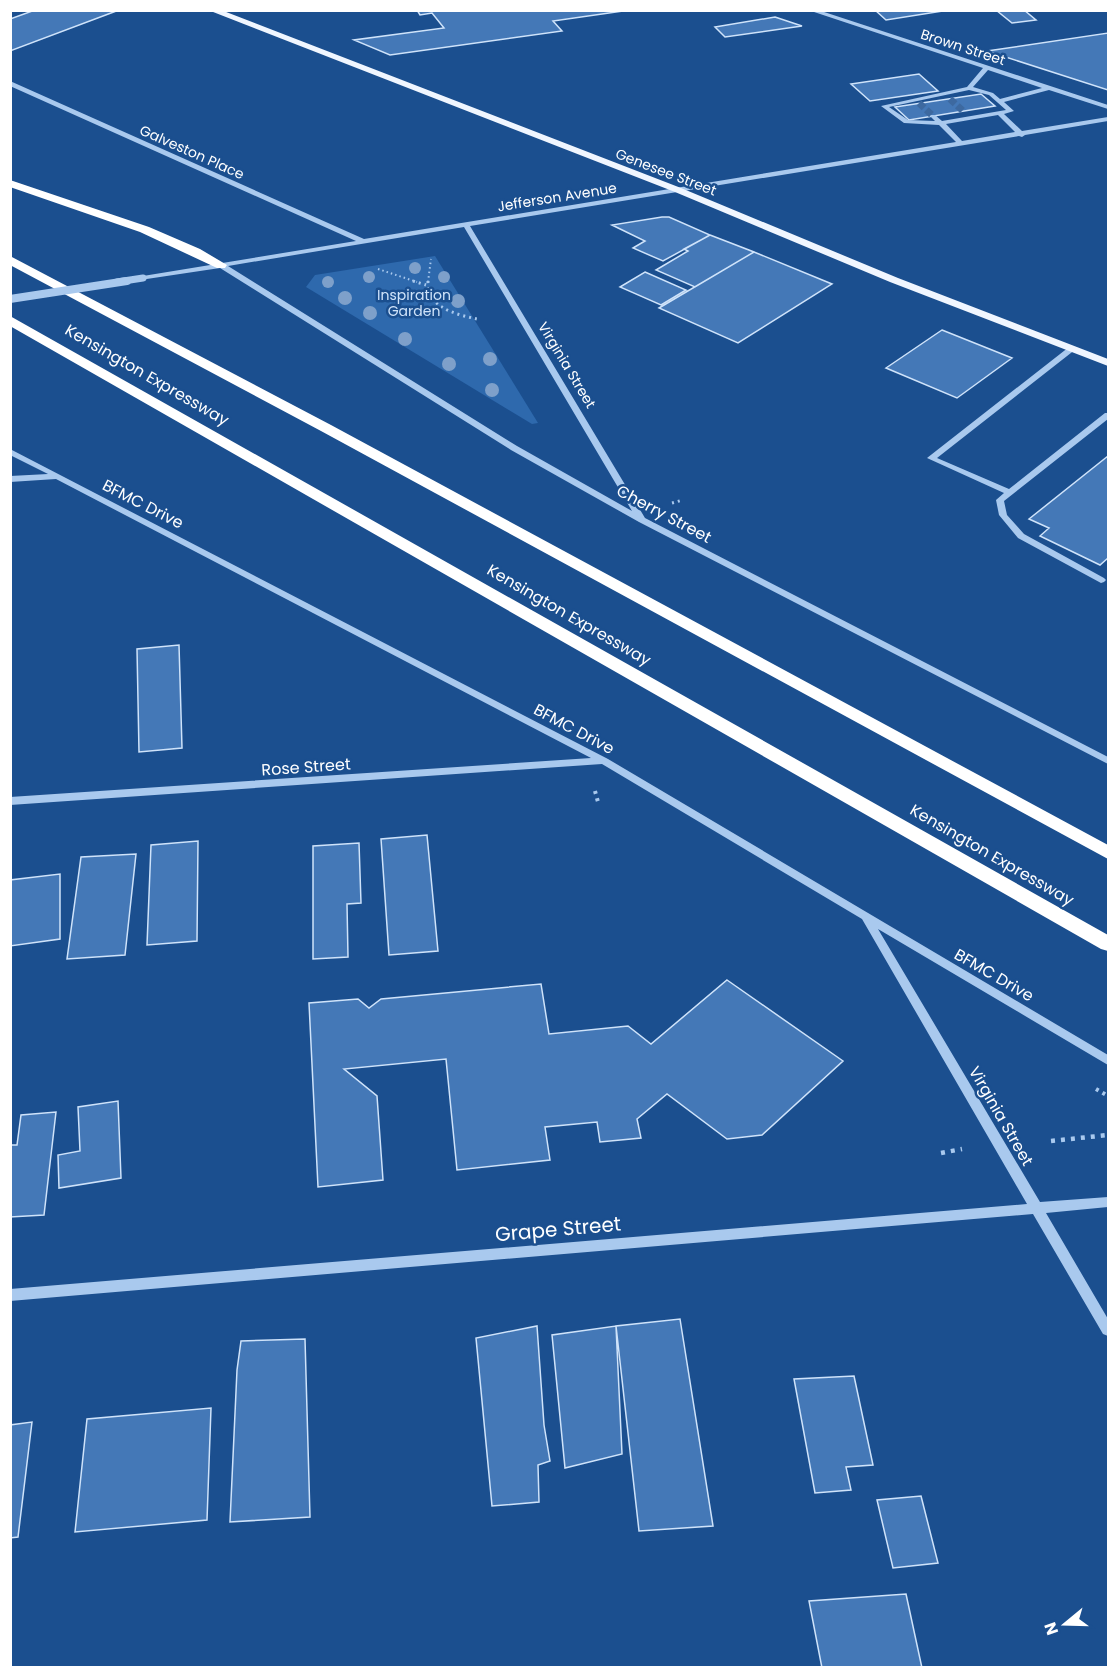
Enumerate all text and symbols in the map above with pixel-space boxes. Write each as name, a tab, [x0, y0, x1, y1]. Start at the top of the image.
street label: Brown Street	[918, 24, 1008, 70]
street label: Galveston Place	[137, 120, 248, 184]
street label: Genesee Street	[613, 144, 719, 200]
street label: Jefferson Avenue	[496, 178, 619, 216]
park label: Inspiration Garden	[377, 285, 451, 321]
street label: Virginia Street	[533, 318, 601, 412]
street label: Kensington Expressway	[61, 319, 233, 431]
street label: BFMC Drive	[98, 474, 188, 534]
street label: Cherry Street	[612, 479, 716, 549]
street label: Kensington Expressway	[483, 559, 655, 671]
street label: BFMC Drive	[530, 698, 618, 760]
street label: Rose Street	[261, 752, 352, 782]
street label: Kensington Expressway	[906, 799, 1078, 911]
street label: BFMC Drive	[950, 943, 1038, 1007]
street label: Virginia Street	[963, 1062, 1039, 1170]
street label: Grape Street	[494, 1210, 622, 1248]
north arrow	[1035, 1594, 1095, 1654]
text: N	[1038, 1619, 1064, 1638]

